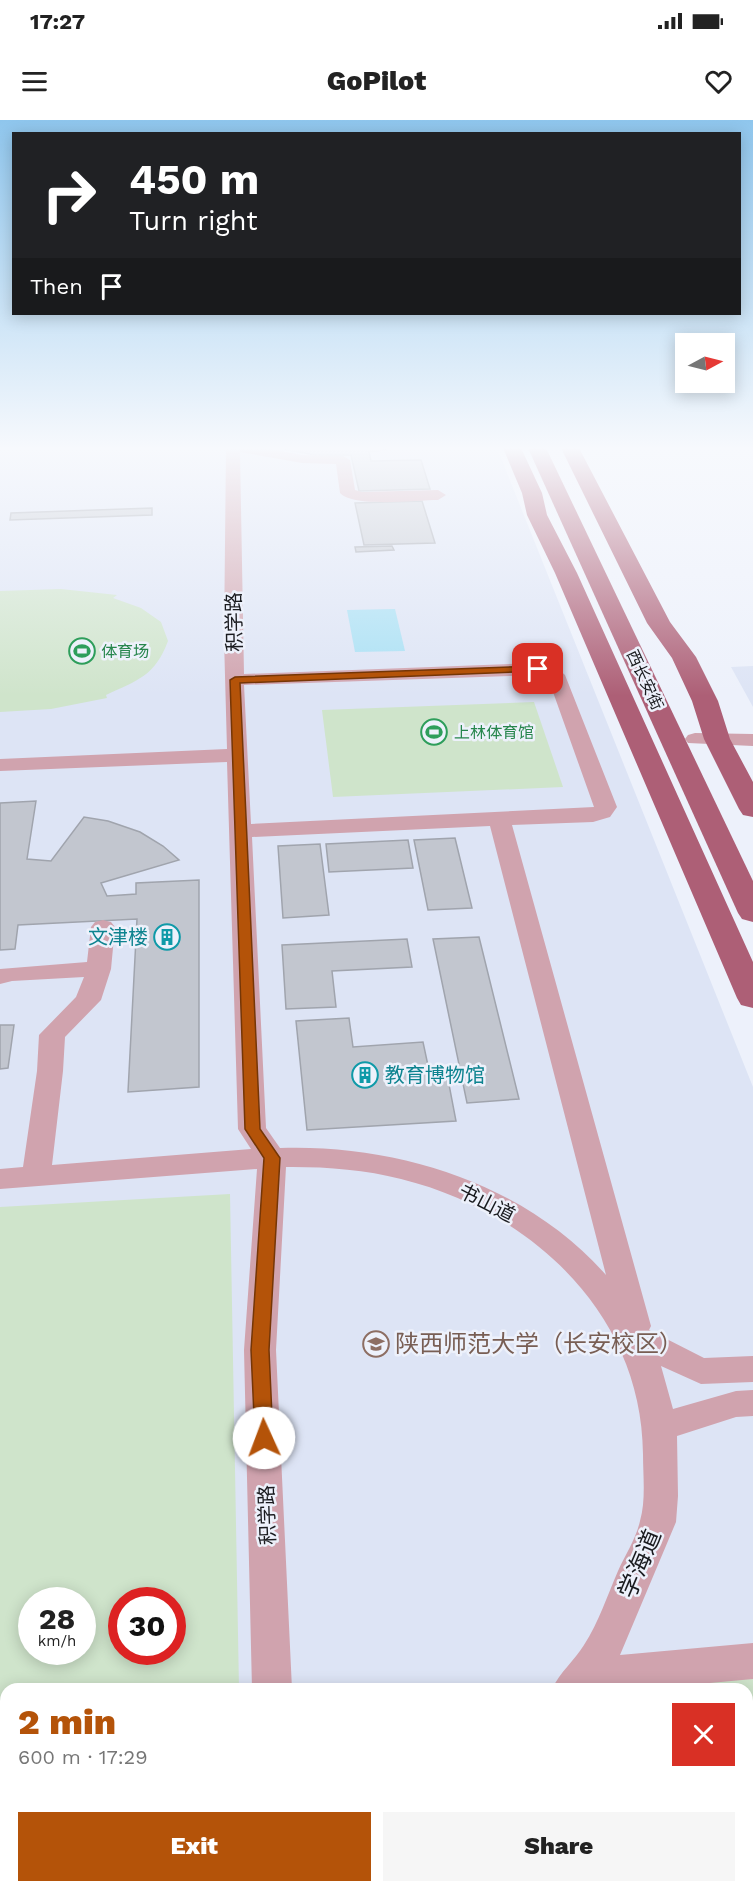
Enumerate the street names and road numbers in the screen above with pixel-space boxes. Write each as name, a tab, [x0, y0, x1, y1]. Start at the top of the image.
street label: 积学路	[221, 592, 247, 652]
street label: 西长安街	[623, 647, 667, 713]
street label: 书山道	[455, 1179, 519, 1227]
street label: 积学路	[254, 1485, 280, 1545]
street label: 学海道	[613, 1525, 667, 1603]

